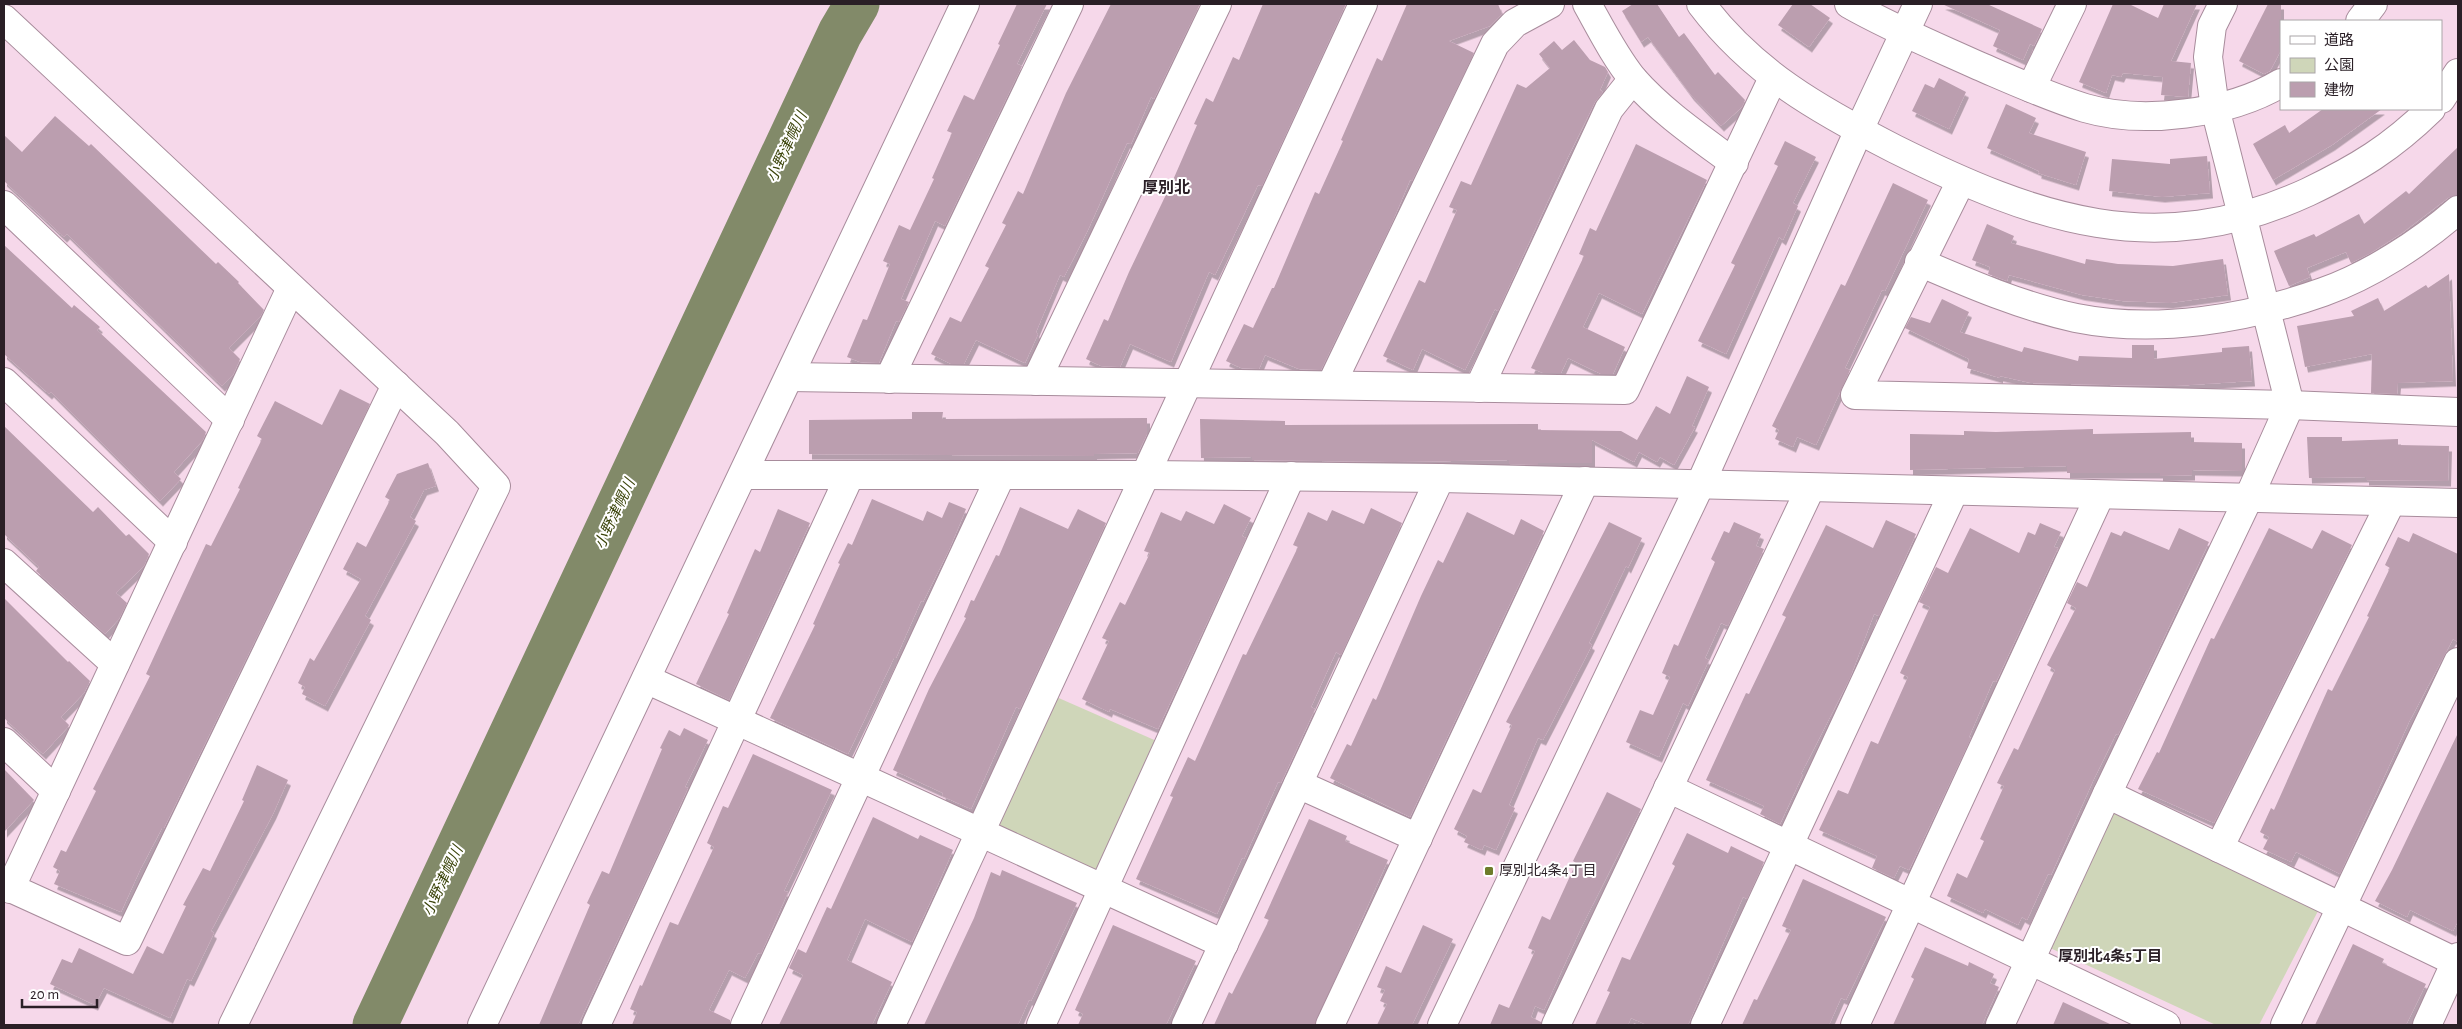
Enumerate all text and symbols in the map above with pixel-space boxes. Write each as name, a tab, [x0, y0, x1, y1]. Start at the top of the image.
legend	[2280, 20, 2442, 110]
text: 道路	[2324, 32, 2354, 48]
text: 公園	[2324, 57, 2354, 73]
text: 建物	[2324, 82, 2354, 98]
water label: 小野津幌川	[763, 108, 810, 184]
district label: 厚別北	[1142, 179, 1190, 196]
water label: 小野津幌川	[591, 475, 638, 551]
water label: 小野津幌川	[419, 842, 466, 918]
place label: 厚別北4条4丁目	[1499, 862, 1596, 878]
marker: 厚別北4条4丁目	[1483, 865, 1495, 877]
district label: 厚別北4条5丁目	[2058, 948, 2162, 964]
scale bar	[22, 976, 98, 1008]
text: 20 m	[30, 987, 59, 1002]

